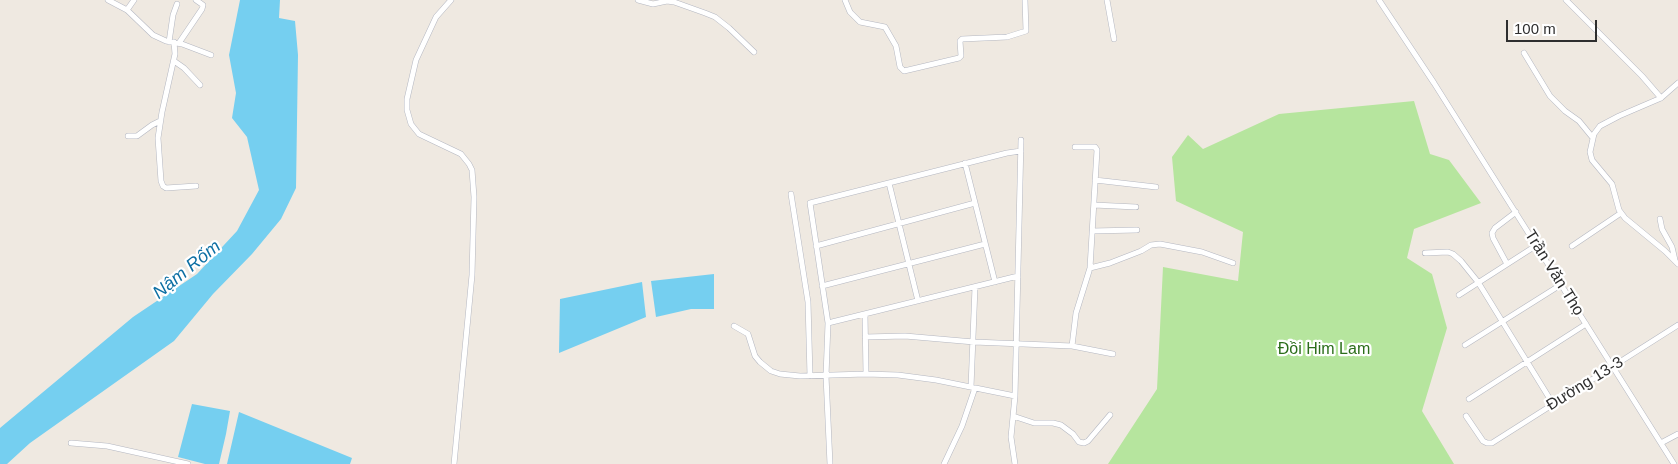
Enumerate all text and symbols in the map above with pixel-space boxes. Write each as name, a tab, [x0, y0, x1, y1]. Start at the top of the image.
scale bar	[1508, 10, 1599, 42]
text: 100 m	[1514, 20, 1556, 37]
street label: Trần Văn Thọ	[1520, 227, 1588, 319]
water label: Nậm Rốm	[149, 236, 225, 304]
park label: Đồi Him Lam	[1278, 340, 1370, 360]
street label: Đường 13-3	[1543, 353, 1627, 415]

